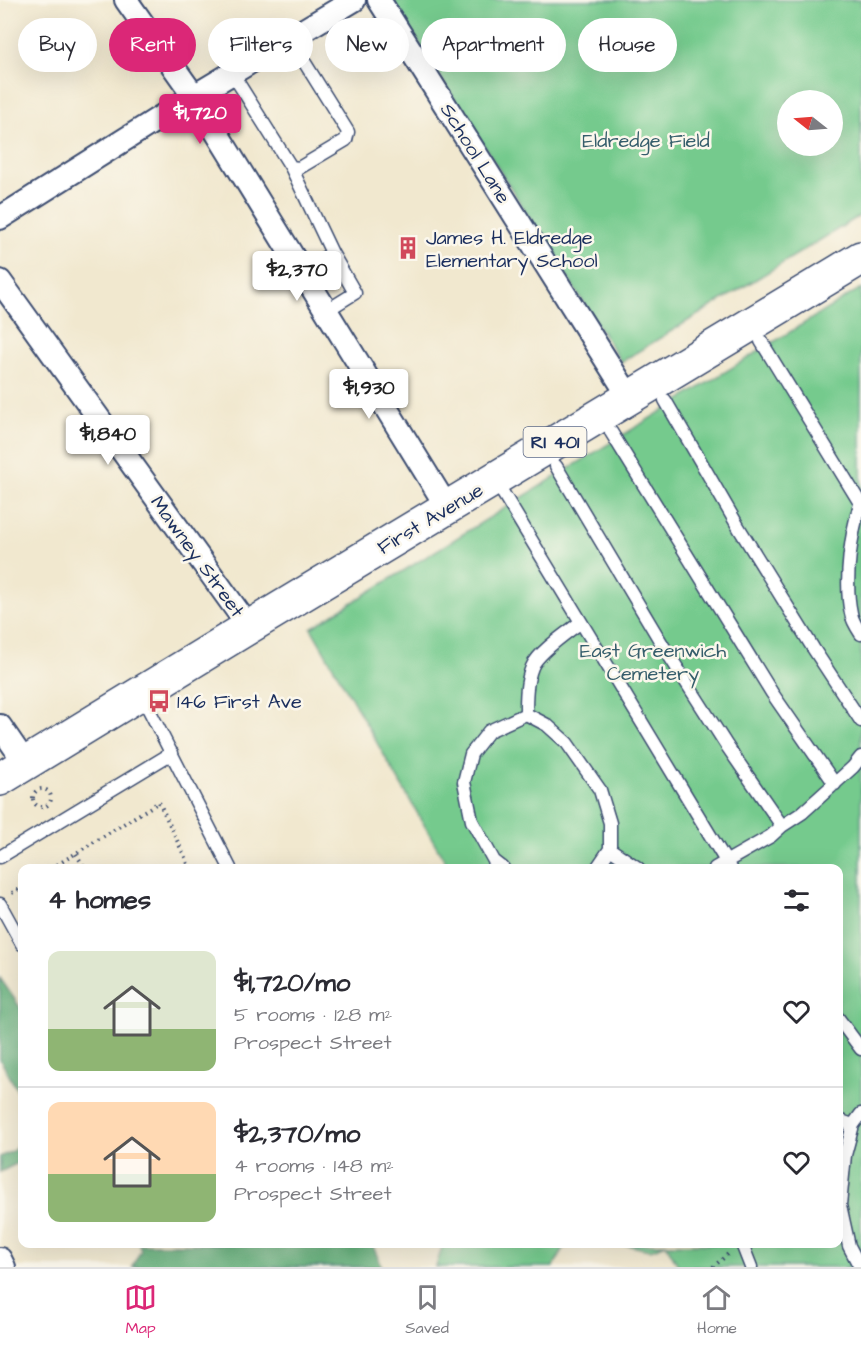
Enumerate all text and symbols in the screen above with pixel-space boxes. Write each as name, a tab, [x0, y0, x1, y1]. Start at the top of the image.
chip: Buy	[18, 18, 97, 72]
chip: Rent	[109, 18, 196, 72]
chip: Filters	[208, 18, 313, 72]
chip: New	[325, 18, 409, 72]
chip: Apartment	[421, 18, 566, 72]
chip: House	[578, 18, 677, 72]
north arrow	[777, 90, 843, 156]
map controls	[777, 90, 843, 156]
pin: $1,720	[151, 94, 249, 145]
street label: School Lane	[433, 98, 517, 209]
text: $1,720	[173, 99, 227, 127]
park label: Eldredge Field	[582, 127, 710, 156]
place label: James H. Eldredge Elementary School	[426, 224, 598, 276]
building icon: James H. Eldredge Elementary School	[395, 235, 421, 261]
pin: $2,370	[248, 251, 346, 302]
text: $2,370	[266, 256, 328, 284]
pin: $1,930	[320, 369, 418, 420]
text: $1,930	[343, 374, 395, 402]
pin: $1,840	[59, 415, 157, 466]
text: $1,840	[80, 420, 136, 448]
road number: RI 401	[524, 427, 586, 457]
street label: First Avenue	[372, 476, 489, 562]
street label: Mawney Street	[143, 490, 251, 624]
park label: East Greenwich Cemetery	[580, 637, 726, 689]
bus stop icon: 146 First Ave	[146, 688, 172, 714]
place label: 146 First Ave	[177, 688, 302, 716]
text: 4 homes	[48, 882, 151, 918]
icon: filters	[780, 884, 813, 917]
text: $1,720/mo	[234, 965, 350, 1001]
icon: home	[96, 975, 168, 1047]
icon: heart	[780, 995, 813, 1028]
text: 5 rooms · 128 m²	[234, 1001, 392, 1029]
text: Prospect Street	[234, 1029, 391, 1057]
text: $2,370/mo	[234, 1116, 360, 1152]
icon: home	[96, 1126, 168, 1198]
icon: heart	[780, 1146, 813, 1179]
text: 4 rooms · 148 m²	[234, 1152, 394, 1180]
text: Prospect Street	[234, 1180, 391, 1208]
tab: Map	[124, 1281, 157, 1339]
tab: Saved	[405, 1281, 449, 1339]
tab: Home	[697, 1281, 737, 1339]

